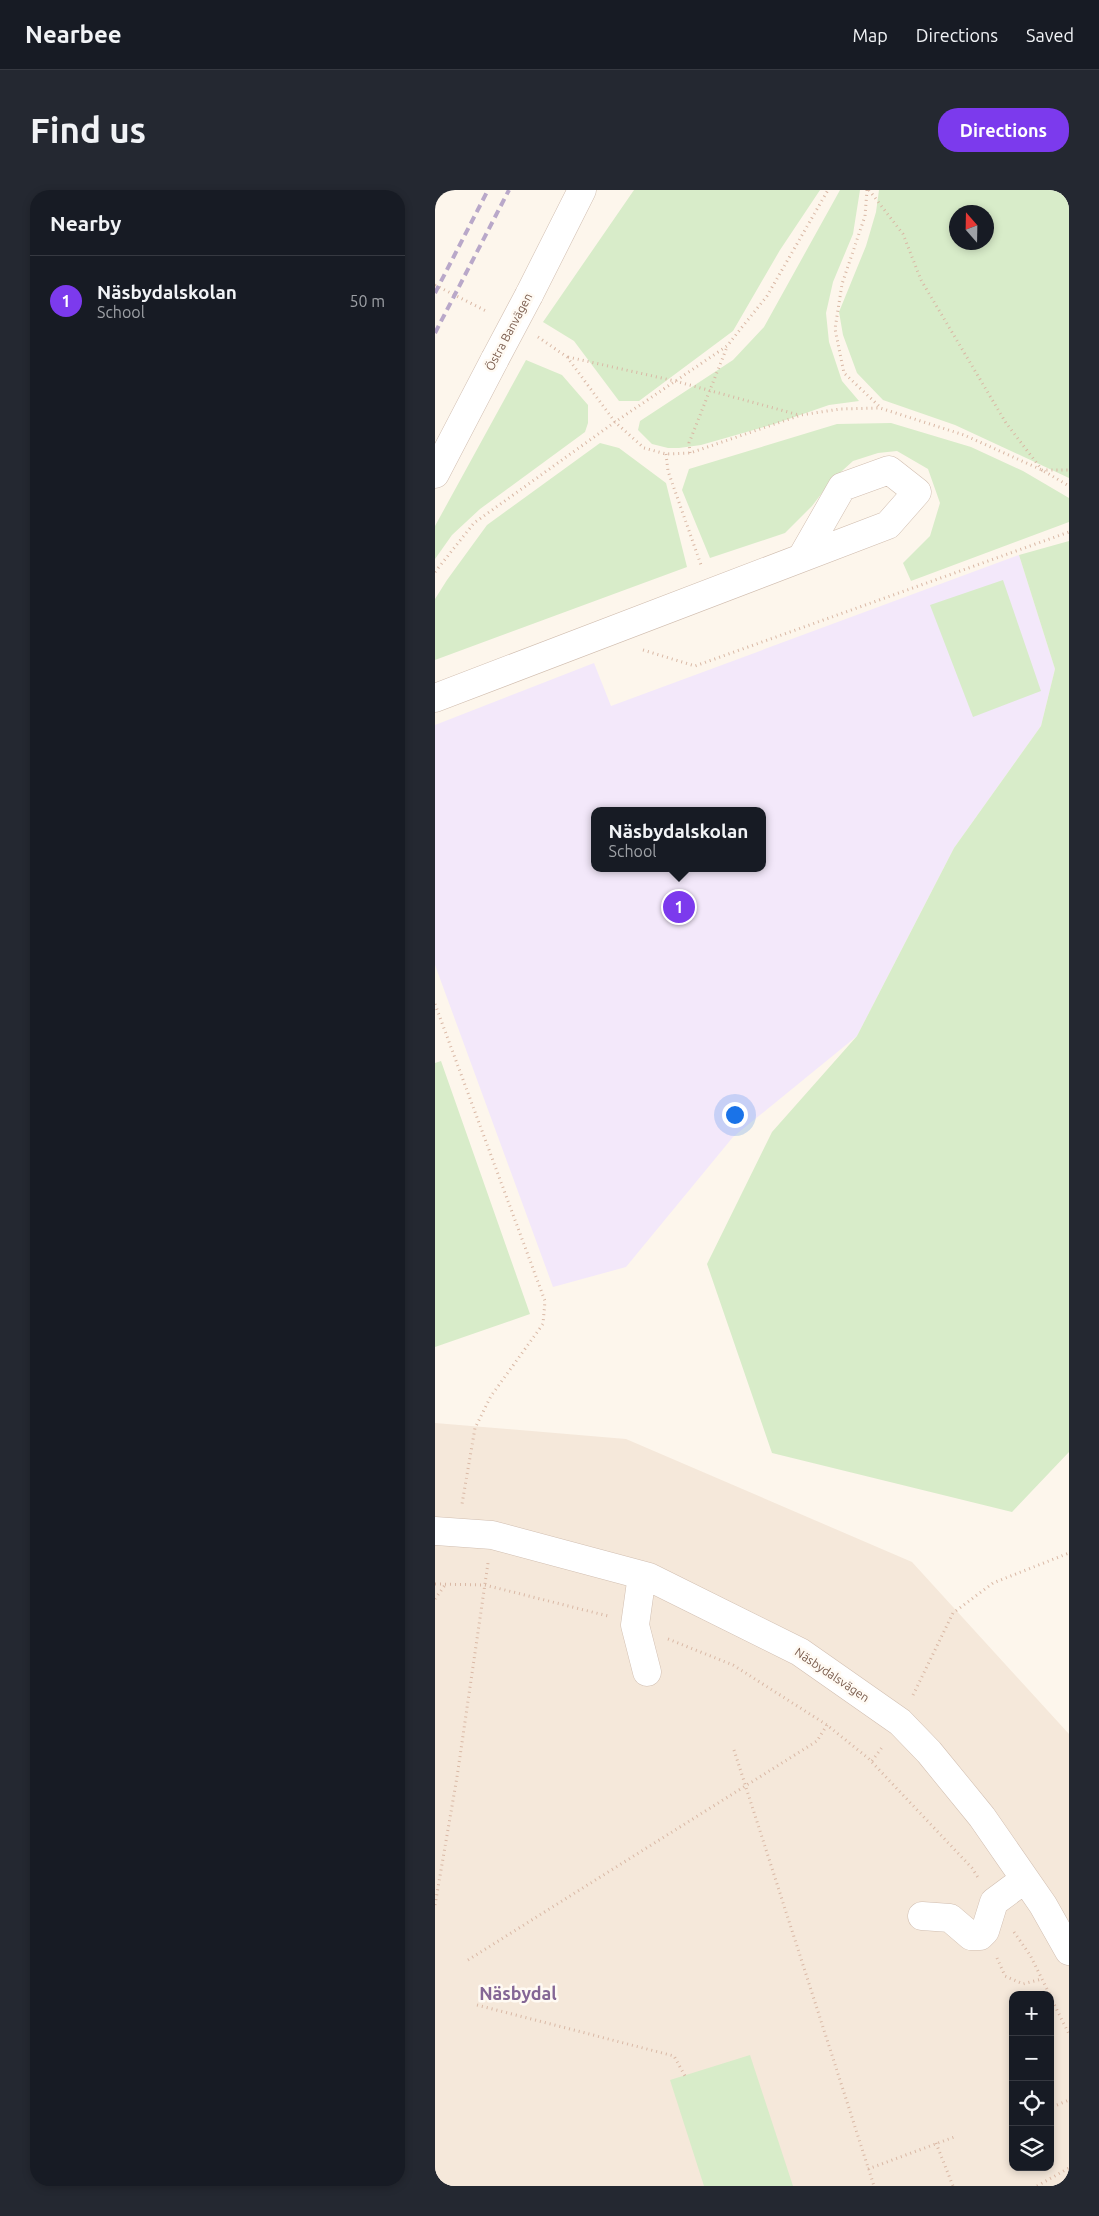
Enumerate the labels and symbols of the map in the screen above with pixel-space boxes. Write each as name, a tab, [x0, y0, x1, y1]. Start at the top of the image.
north arrow	[949, 205, 994, 250]
street label: Östra Banvägen	[483, 291, 534, 373]
pin: 1	[663, 888, 695, 926]
your location	[722, 1102, 748, 1128]
street label: Näsbydalsvägen	[793, 1645, 872, 1704]
district label: Näsbydal	[479, 1983, 557, 2003]

